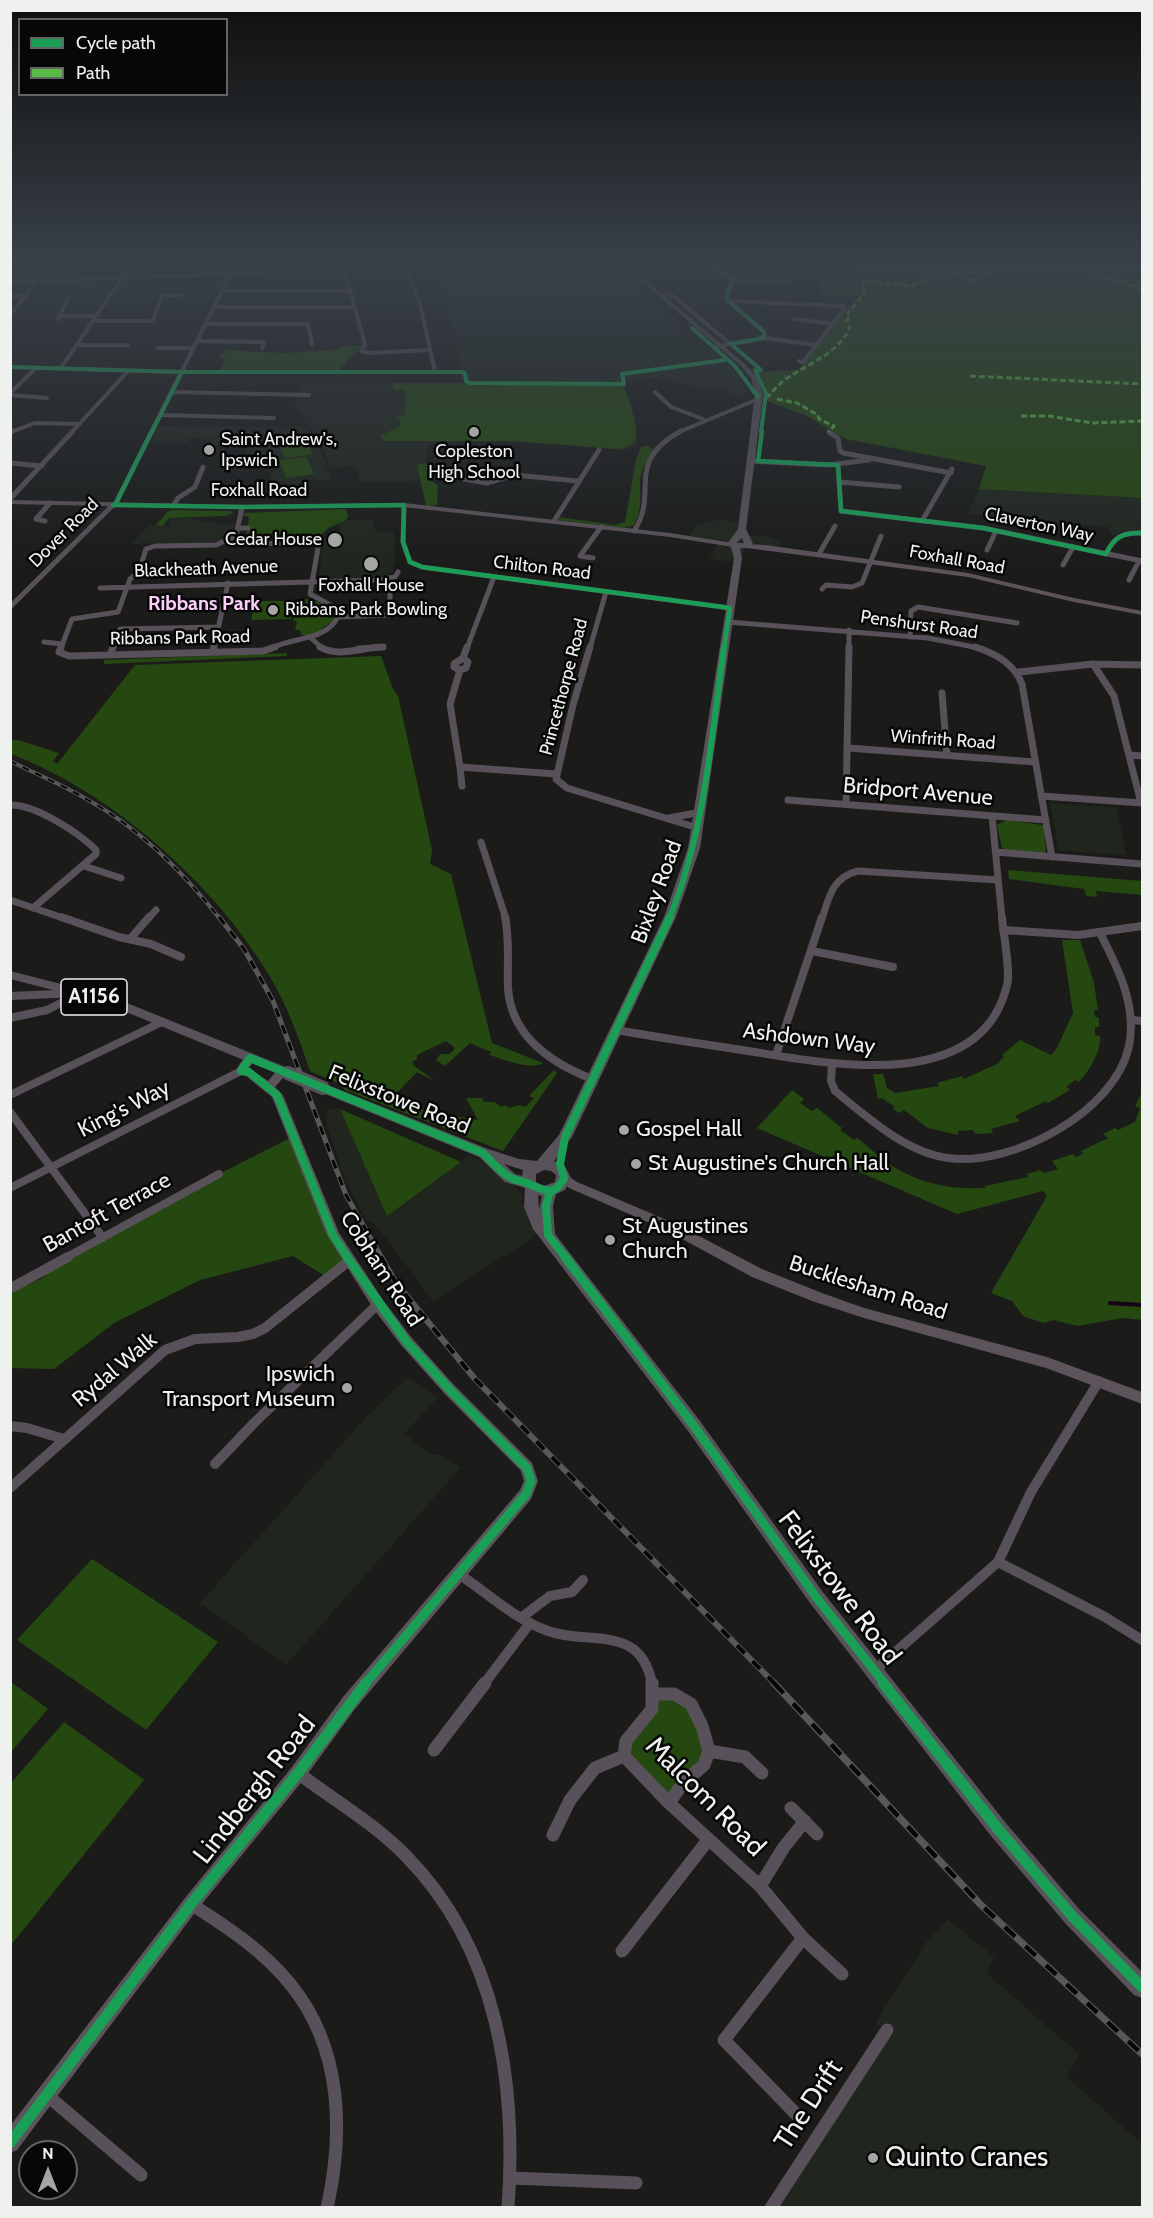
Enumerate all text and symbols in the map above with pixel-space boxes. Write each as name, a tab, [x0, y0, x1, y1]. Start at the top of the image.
legend	[18, 18, 228, 96]
text: Cycle path	[76, 32, 156, 54]
text: Path	[76, 62, 110, 84]
marker: Copleston High School	[467, 425, 481, 439]
place label: Saint Andrew's, Ipswich	[221, 429, 337, 472]
place label: Copleston High School	[428, 441, 520, 484]
marker: Saint Andrew's, Ipswich	[202, 443, 216, 457]
street label: Foxhall Road	[211, 480, 307, 502]
street label: Dover Road	[25, 494, 103, 572]
street label: Claverton Way	[982, 503, 1096, 547]
place label: Cedar House	[225, 529, 322, 551]
marker: Cedar House	[326, 531, 344, 549]
street label: Foxhall Road	[908, 541, 1006, 579]
street label: Chilton Road	[492, 551, 592, 585]
marker: Foxhall House	[362, 555, 380, 573]
street label: Blackheath Avenue	[134, 556, 278, 582]
place label: Foxhall House	[318, 575, 424, 597]
district label: Ribbans Park	[148, 592, 260, 616]
place label: Ribbans Park Bowling	[285, 599, 447, 621]
marker: Ribbans Park Bowling	[266, 603, 280, 617]
street label: Penshurst Road	[859, 606, 979, 644]
street label: Princethorpe Road	[535, 616, 593, 758]
street label: Ribbans Park Road	[110, 626, 250, 650]
street label: Winfrith Road	[890, 726, 996, 754]
street label: Bridport Avenue	[842, 772, 994, 812]
street label: Bixley Road	[626, 837, 688, 947]
road number: A1156	[61, 979, 127, 1015]
street label: Ashdown Way	[741, 1018, 877, 1060]
street label: Felixstowe Road	[324, 1060, 474, 1140]
street label: King's Way	[74, 1075, 174, 1143]
place label: Gospel Hall	[636, 1117, 742, 1143]
marker: Gospel Hall	[617, 1123, 631, 1137]
place label: St Augustine's Church Hall	[648, 1151, 889, 1177]
marker: St Augustine's Church Hall	[629, 1157, 643, 1171]
street label: Bantoft Terrace	[39, 1167, 175, 1259]
street label: Cobham Road	[334, 1206, 428, 1332]
place label: St Augustines Church	[622, 1214, 748, 1266]
marker: St Augustines Church	[603, 1233, 617, 1247]
street label: Bucklesham Road	[786, 1250, 950, 1326]
street label: Rydal Walk	[67, 1327, 163, 1413]
place label: Ipswich Transport Museum	[162, 1362, 335, 1414]
marker: Ipswich Transport Museum	[340, 1381, 354, 1395]
street label: Felixstowe Road	[771, 1505, 907, 1671]
street label: Lindbergh Road	[187, 1709, 323, 1871]
street label: Malcom Road	[638, 1730, 772, 1864]
street label: The Drift	[768, 2054, 850, 2156]
north arrow	[18, 2140, 78, 2200]
place label: Quinto Cranes	[885, 2142, 1048, 2174]
text: N	[42, 2144, 54, 2163]
marker: Quinto Cranes	[866, 2151, 880, 2165]

